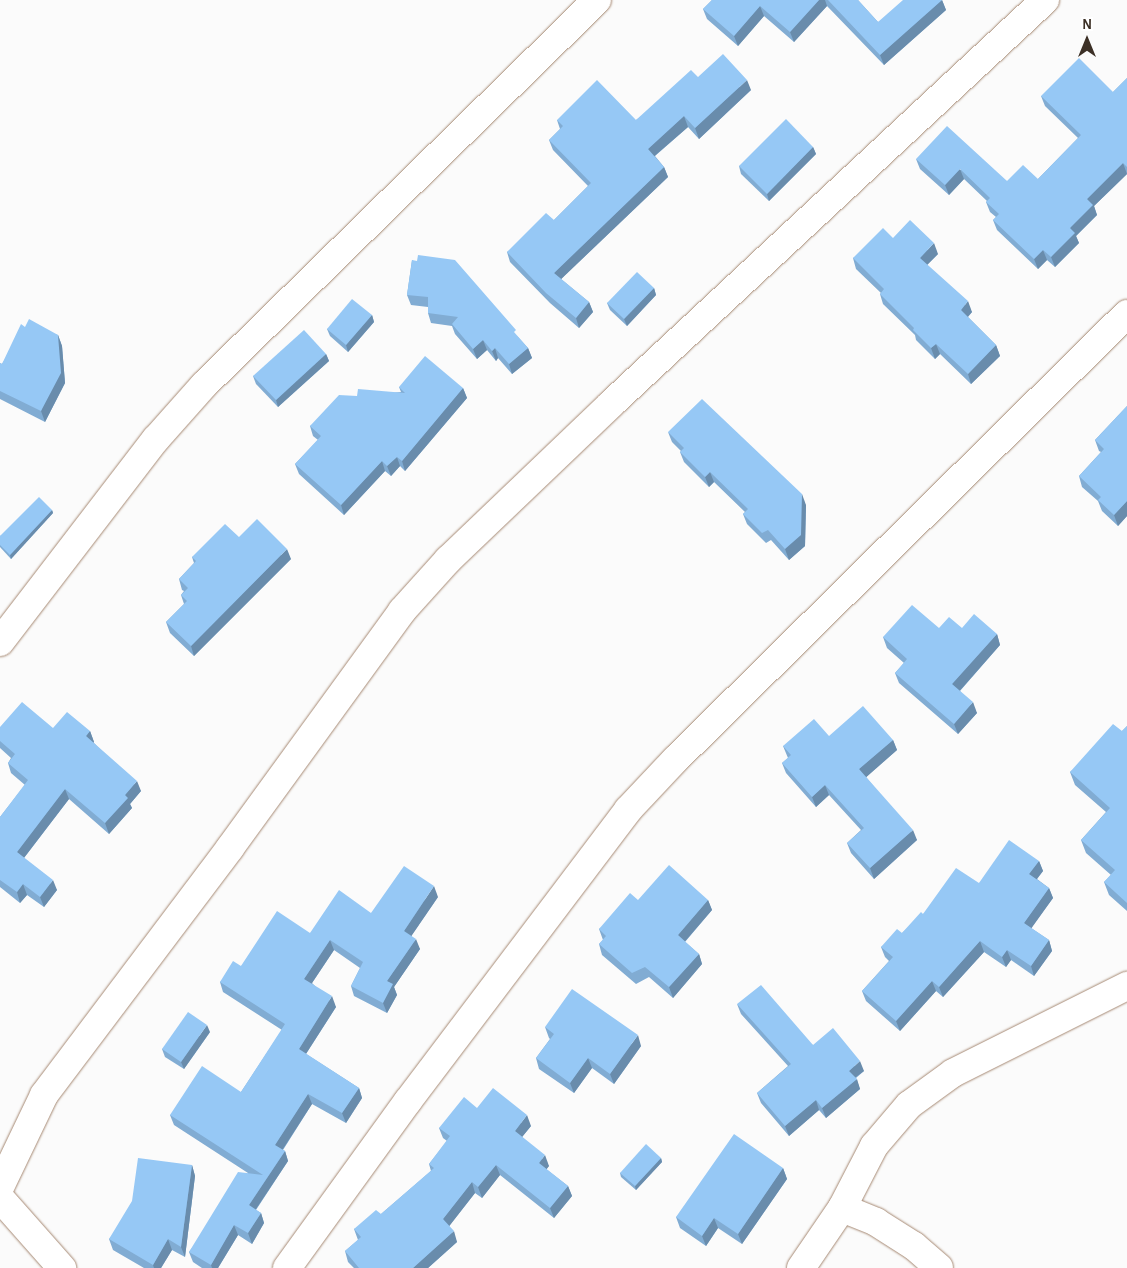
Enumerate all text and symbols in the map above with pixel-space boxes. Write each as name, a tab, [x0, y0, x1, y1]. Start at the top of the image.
north arrow	[1062, 15, 1112, 65]
text: N	[1082, 18, 1092, 32]

